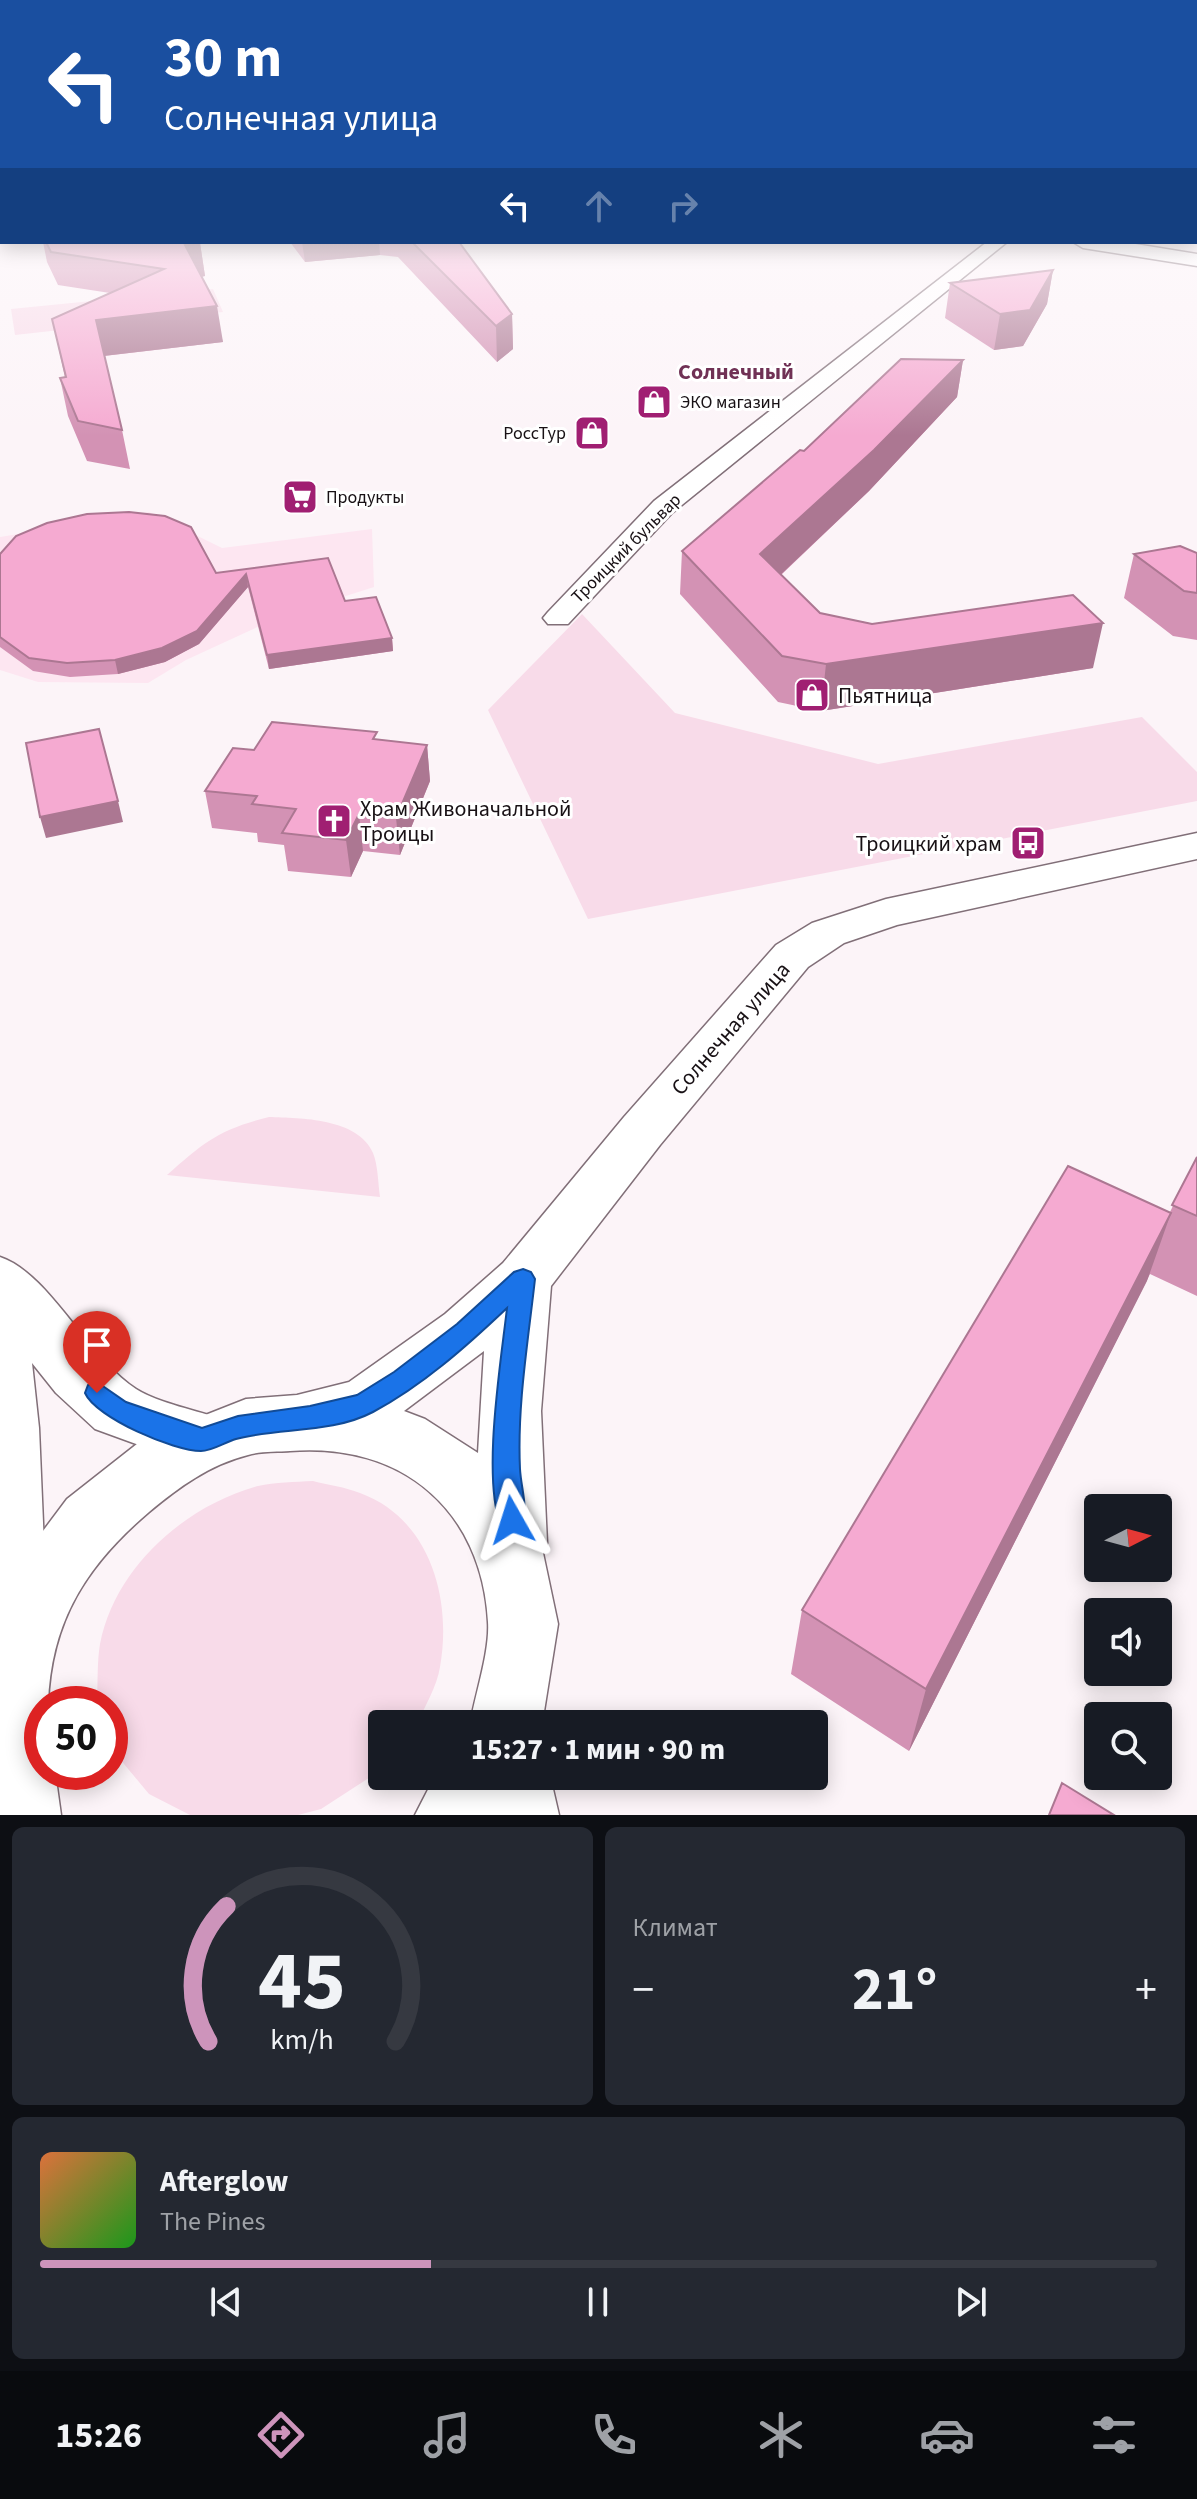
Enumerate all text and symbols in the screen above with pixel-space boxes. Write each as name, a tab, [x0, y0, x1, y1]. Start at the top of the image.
text: 30 m	[164, 19, 282, 98]
icon: left	[32, 32, 136, 136]
text: Солнечная улица	[164, 93, 438, 144]
icon: left	[493, 184, 537, 228]
icon: ahead	[577, 184, 621, 228]
icon: right	[661, 184, 705, 228]
district label: Солнечный	[678, 356, 794, 388]
shop icon: ЭКО магазин	[635, 383, 673, 421]
place label: ЭКО магазин	[680, 390, 781, 415]
shop icon: РоссТур	[573, 414, 611, 452]
place label: РоссТур	[503, 421, 566, 446]
supermarket icon: Продукты	[281, 478, 319, 516]
place label: Продукты	[326, 485, 404, 510]
street label: Троицкий бульвар	[566, 488, 687, 609]
shop icon: Пьятница	[793, 676, 831, 714]
place label: Пьятница	[838, 680, 932, 712]
place label: Храм Живоначальной Троицы	[360, 793, 571, 850]
church icon: Храм Живоначальной Троицы	[315, 802, 353, 840]
bus stop icon: Троицкий храм	[1009, 824, 1047, 862]
place label: Троицкий храм	[856, 828, 1002, 860]
street label: Солнечная улица	[664, 955, 798, 1102]
pin	[63, 1311, 131, 1393]
icon: arrive	[75, 1323, 119, 1367]
position arrow	[470, 1478, 554, 1562]
north arrow	[1084, 1494, 1172, 1582]
map controls	[1084, 1494, 1172, 1790]
button: sound	[1084, 1598, 1172, 1686]
speed limit sign: 50	[24, 1686, 128, 1790]
button: search	[1084, 1702, 1172, 1790]
text: 15:27 · 1 мин · 90 m	[471, 1728, 725, 1771]
text: Климат	[633, 1909, 718, 1946]
text: 45	[258, 1923, 346, 2041]
text: 21°	[852, 1948, 937, 2033]
text: −	[633, 1959, 654, 2022]
text: +	[1135, 1959, 1157, 2022]
text: km/h	[271, 2020, 334, 2060]
text: Afterglow	[160, 2160, 288, 2203]
text: The Pines	[160, 2203, 265, 2240]
icon: previous	[204, 2280, 248, 2324]
icon: pause	[576, 2280, 620, 2324]
icon: next	[949, 2280, 993, 2324]
icon: directions	[253, 2407, 309, 2463]
icon: music	[419, 2407, 475, 2463]
icon: phone	[586, 2407, 642, 2463]
icon: climate	[753, 2407, 809, 2463]
icon: car	[919, 2407, 975, 2463]
icon: filters	[1086, 2407, 1142, 2463]
text: 15:26	[55, 2410, 142, 2461]

